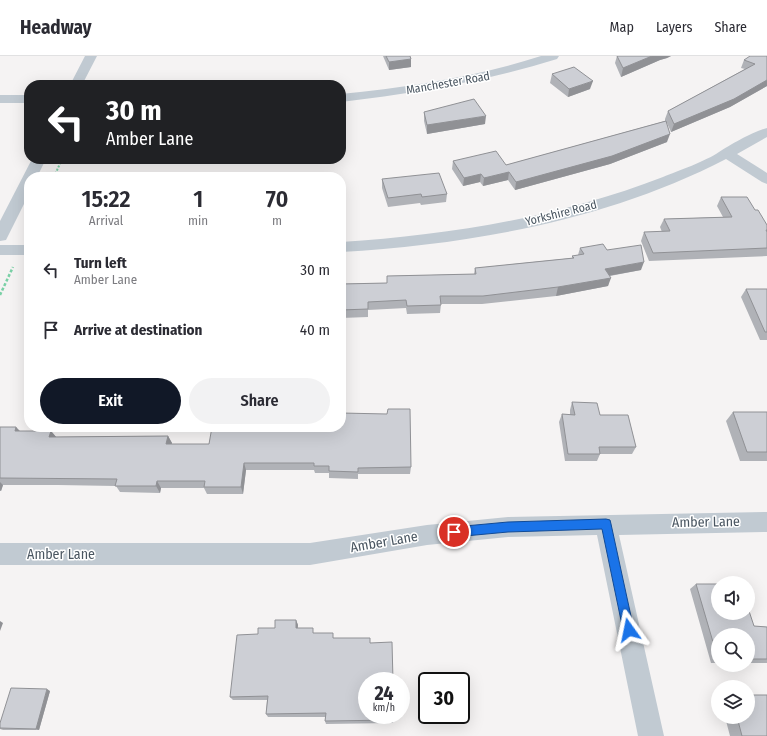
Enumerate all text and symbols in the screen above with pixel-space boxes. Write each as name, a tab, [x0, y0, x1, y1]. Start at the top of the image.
text: Headway	[20, 16, 92, 39]
text: Map	[610, 19, 634, 36]
text: Layers	[656, 19, 692, 36]
text: Share	[714, 19, 747, 36]
street label: Manchester Road	[405, 69, 491, 97]
text: 30 m	[106, 94, 162, 127]
icon: left	[40, 96, 92, 148]
text: Amber Lane	[106, 128, 193, 150]
text: 15:22	[82, 185, 131, 213]
text: 1	[193, 185, 203, 213]
text: 70	[266, 185, 289, 213]
street label: Yorkshire Road	[524, 197, 598, 229]
text: Arrival	[89, 213, 123, 228]
text: min	[188, 213, 208, 228]
text: m	[272, 213, 282, 228]
text: Turn left	[74, 254, 127, 272]
icon: left	[40, 259, 62, 281]
text: 30 m	[300, 261, 330, 279]
text: Amber Lane	[74, 272, 137, 287]
icon: arrive	[40, 319, 62, 341]
text: Arrive at destination	[74, 321, 202, 339]
text: 40 m	[300, 321, 330, 339]
button: Exit	[40, 378, 181, 424]
button: Share	[189, 378, 330, 424]
street label: Amber Lane	[672, 513, 740, 531]
pin	[437, 515, 471, 549]
icon: arrive	[443, 521, 465, 543]
street label: Amber Lane	[349, 528, 419, 556]
street label: Amber Lane	[27, 546, 95, 563]
map controls	[711, 576, 755, 724]
button: sound	[711, 576, 755, 620]
position arrow	[608, 609, 650, 651]
button: search	[711, 628, 755, 672]
speed limit sign: 30	[418, 672, 470, 724]
button: layers	[711, 680, 755, 724]
text: 24	[374, 681, 394, 705]
text: km/h	[373, 702, 395, 714]

